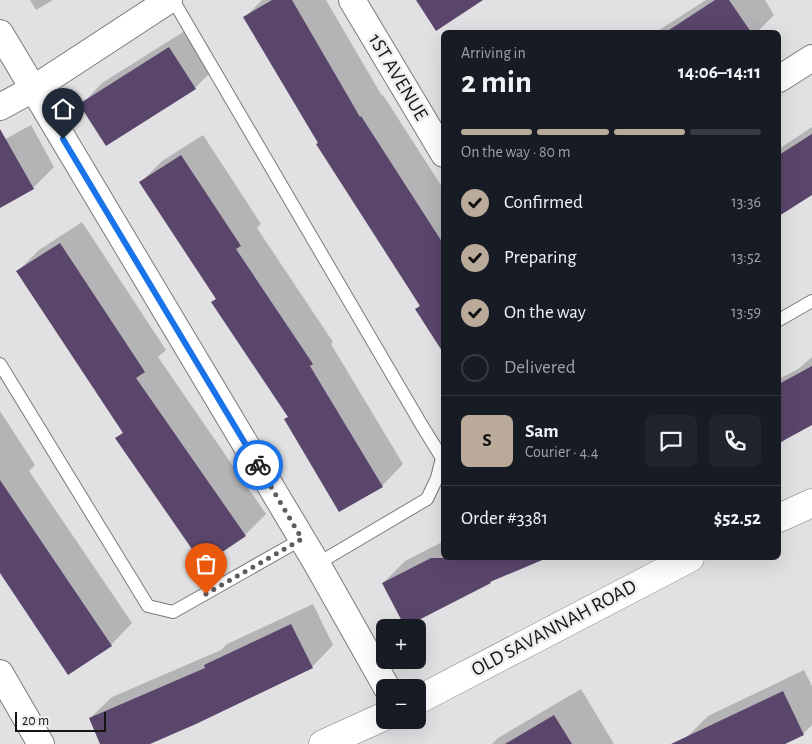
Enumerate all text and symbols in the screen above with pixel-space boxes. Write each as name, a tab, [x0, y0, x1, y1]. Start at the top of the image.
street label: 1ST AVENUE	[364, 30, 432, 124]
text: Arriving in	[461, 45, 526, 61]
text: 14:06–14:11	[678, 63, 761, 82]
text: 2 min	[461, 66, 532, 98]
pin	[42, 88, 84, 139]
icon: home	[49, 95, 77, 123]
text: On the way · 80 m	[461, 144, 570, 160]
icon: check	[461, 189, 489, 217]
text: Confirmed	[504, 193, 583, 212]
text: 13:36	[731, 194, 761, 210]
icon: check	[461, 244, 489, 272]
text: Preparing	[504, 248, 577, 267]
text: 13:52	[731, 249, 761, 265]
icon: check	[461, 299, 489, 327]
text: On the way	[504, 303, 586, 322]
text: 13:59	[731, 304, 761, 320]
text: Delivered	[504, 358, 576, 377]
button: chat	[645, 415, 697, 467]
button: phone	[709, 415, 761, 467]
text: Sam	[525, 422, 559, 441]
text: S	[482, 431, 492, 450]
courier	[233, 440, 283, 490]
text: Courier · 4.4	[525, 444, 598, 460]
icon: bike	[244, 451, 272, 479]
text: Order #3381	[461, 509, 548, 528]
text: $52.52	[714, 509, 761, 528]
pin	[185, 543, 227, 594]
icon: bag	[192, 550, 220, 578]
street label: OLD SAVANNAH ROAD	[468, 576, 640, 680]
map controls	[376, 619, 426, 729]
button: +	[376, 619, 426, 669]
button: −	[376, 679, 426, 729]
scale bar	[15, 709, 106, 732]
text: 20 m	[22, 714, 49, 728]

